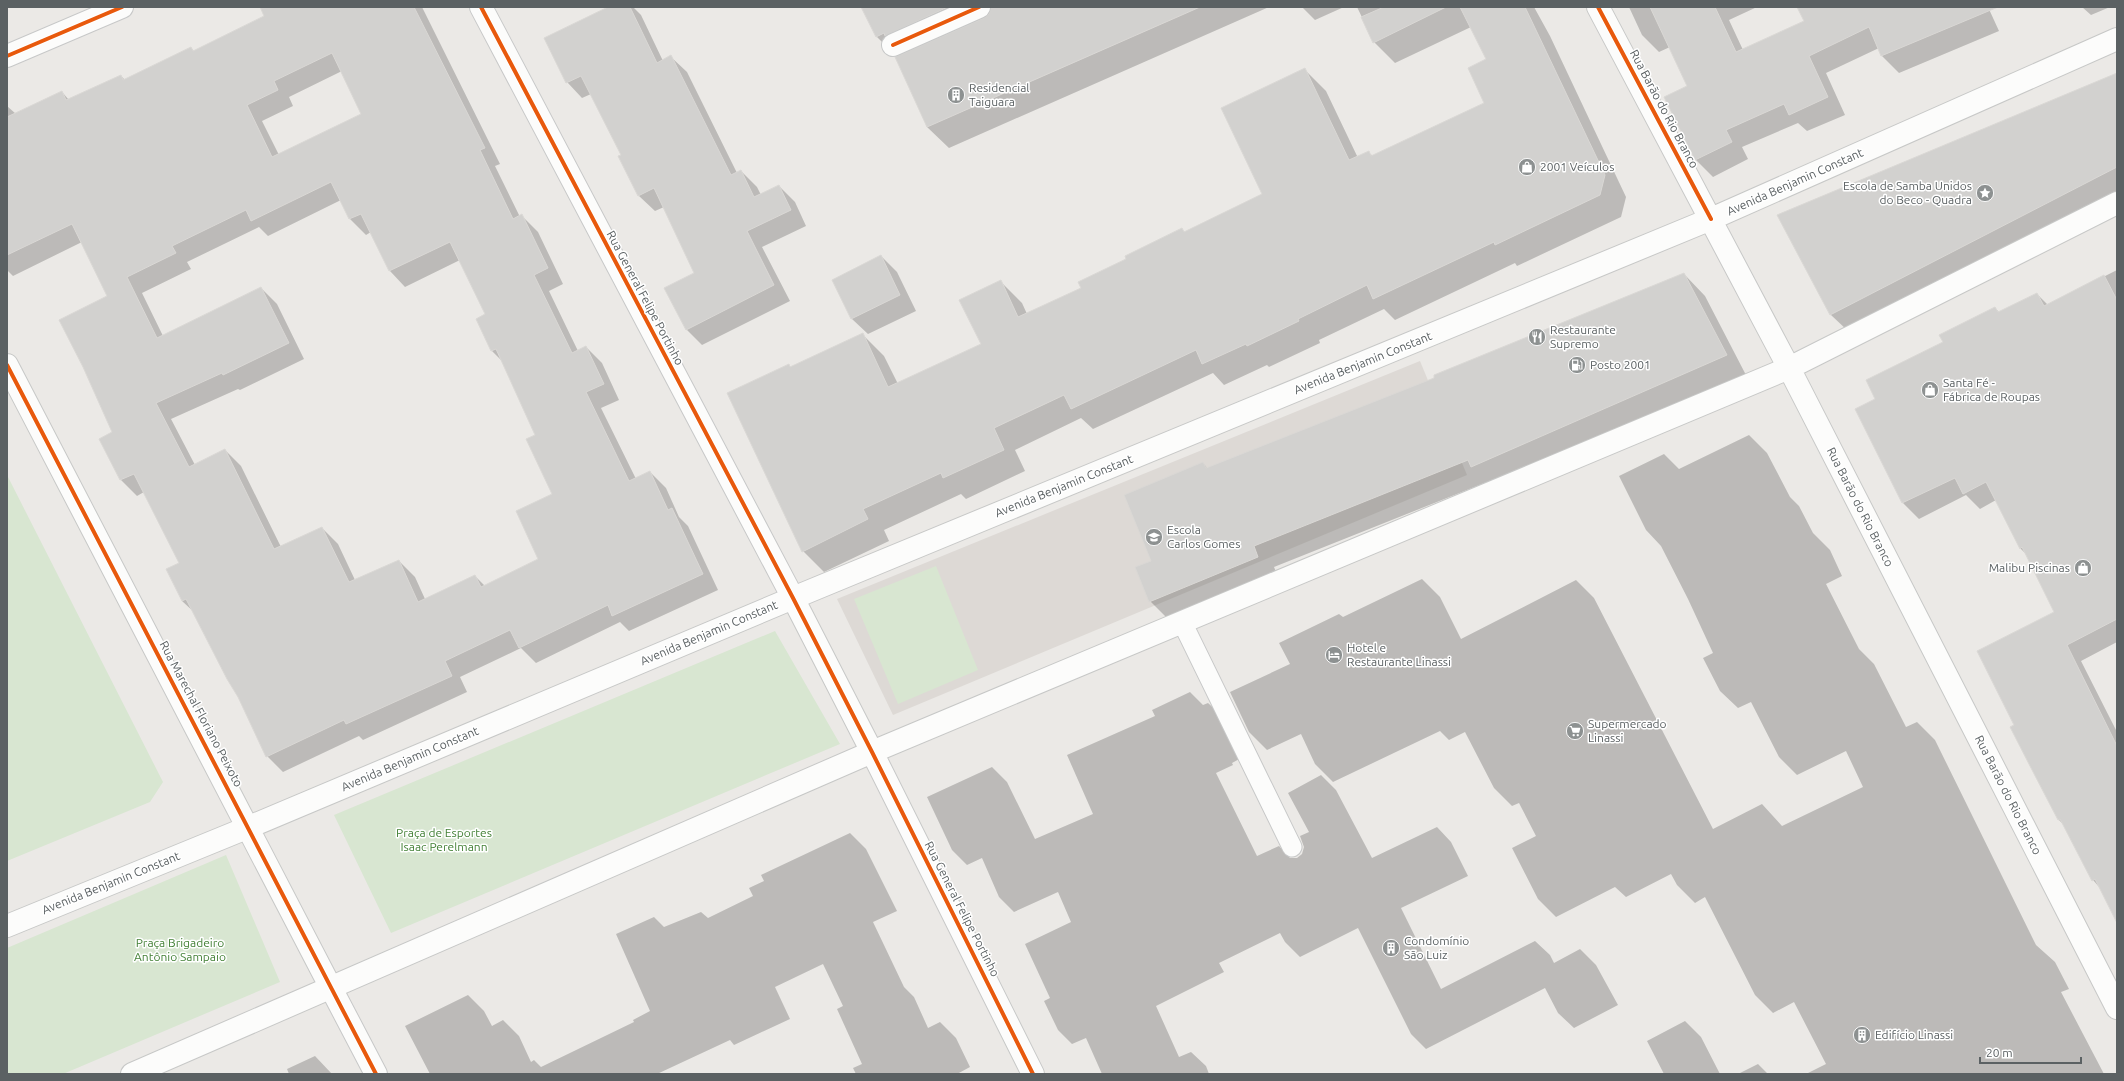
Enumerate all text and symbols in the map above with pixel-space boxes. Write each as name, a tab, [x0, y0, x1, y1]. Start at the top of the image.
street label: Rua Barão do Rio Branco	[1628, 47, 1701, 170]
place label: Residencial Taiguara	[969, 81, 1030, 108]
building icon: Residencial Taiguara	[946, 85, 966, 105]
street label: Avenida Benjamin Constant	[1725, 145, 1865, 218]
shop icon: 2001 Veículos	[1517, 157, 1537, 177]
place label: 2001 Veículos	[1540, 160, 1614, 173]
place label: Escola de Samba Unidos do Beco - Quadra	[1843, 179, 1972, 206]
place icon: Escola de Samba Unidos do Beco - Quadra	[1975, 183, 1995, 203]
street label: Rua General Felipe Portinho	[604, 228, 686, 367]
place label: Restaurante Supremo	[1550, 323, 1616, 350]
restaurant icon: Restaurante Supremo	[1527, 327, 1547, 347]
street label: Avenida Benjamin Constant	[1292, 329, 1434, 396]
fuel station icon: Posto 2001	[1567, 355, 1587, 375]
place label: Posto 2001	[1590, 358, 1651, 371]
place label: Santa Fé - Fábrica de Roupas	[1943, 376, 2040, 403]
shop icon: Santa Fé - Fábrica de Roupas	[1920, 380, 1940, 400]
street label: Rua Barão do Rio Branco	[1825, 445, 1896, 569]
street label: Avenida Benjamin Constant	[993, 452, 1135, 519]
place label: Escola Carlos Gomes	[1167, 523, 1240, 550]
school or university icon: Escola Carlos Gomes	[1144, 527, 1164, 547]
shop icon: Malibu Piscinas	[2073, 558, 2093, 578]
place label: Malibu Piscinas	[1989, 561, 2070, 574]
street label: Avenida Benjamin Constant	[638, 598, 780, 667]
street label: Rua Marechal Floriano Peixoto	[157, 639, 246, 789]
place label: Hotel e Restaurante Linassi	[1347, 641, 1451, 668]
hotel icon: Hotel e Restaurante Linassi	[1324, 645, 1344, 665]
place label: Supermercado Linassi	[1588, 717, 1667, 744]
supermarket icon: Supermercado Linassi	[1565, 721, 1585, 741]
street label: Avenida Benjamin Constant	[339, 724, 481, 793]
street label: Rua Barão do Rio Branco	[1973, 733, 2044, 857]
park label: Praça de Esportes Isaac Perelmann	[396, 826, 492, 853]
street label: Rua General Felipe Portinho	[923, 839, 1002, 979]
street label: Avenida Benjamin Constant	[40, 849, 182, 916]
place label: Condomínio São Luiz	[1404, 934, 1469, 961]
park label: Praça Brigadeiro Antônio Sampaio	[134, 936, 226, 963]
building icon: Condomínio São Luiz	[1381, 938, 1401, 958]
building icon: Edifício Linassi	[1852, 1025, 1872, 1045]
place label: Edifício Linassi	[1875, 1028, 1953, 1041]
scale bar	[1980, 1039, 2081, 1065]
text: 20 m	[1986, 1046, 2013, 1059]

